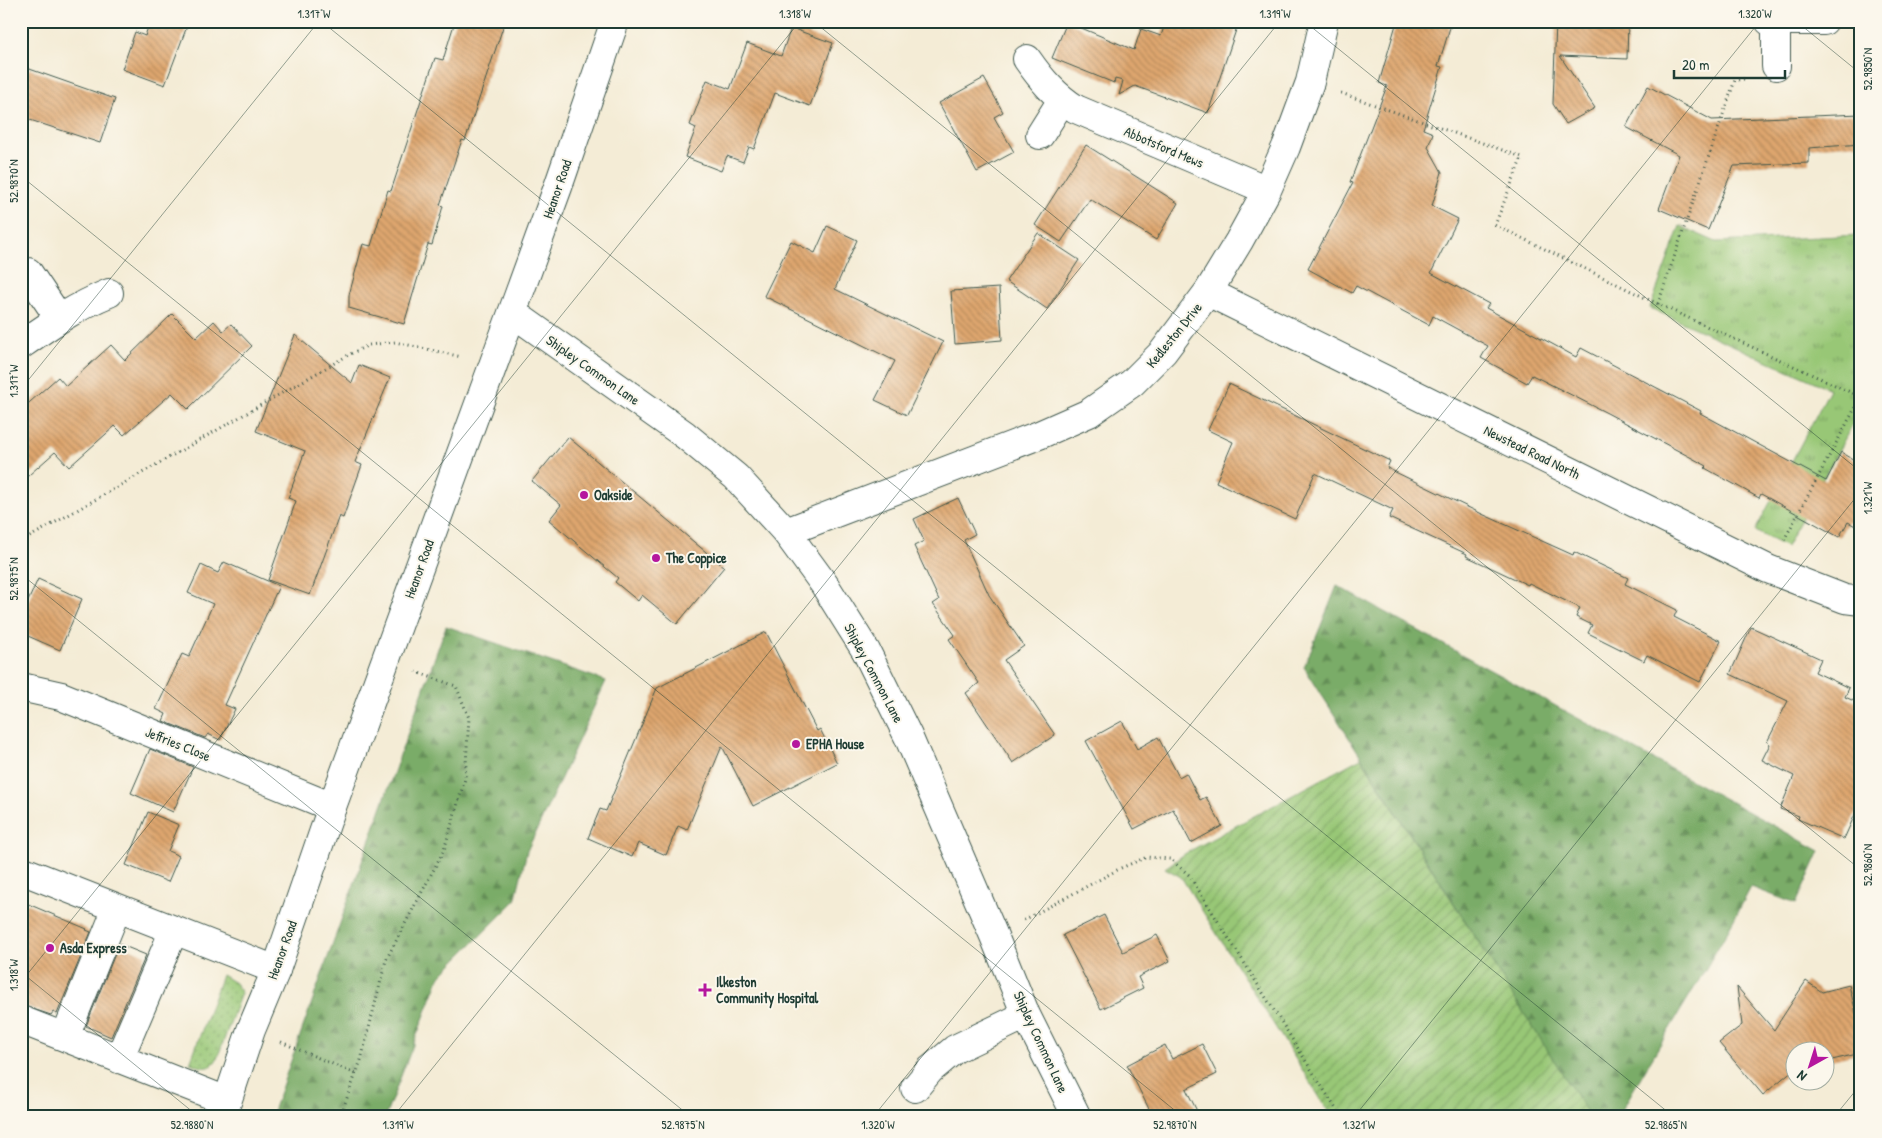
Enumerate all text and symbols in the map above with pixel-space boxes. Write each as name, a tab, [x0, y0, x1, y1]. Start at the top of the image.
text: 1.317°W	[298, 5, 331, 22]
text: 1.318°W	[779, 5, 812, 22]
text: 1.319°W	[1259, 5, 1291, 22]
text: 1.320°W	[1738, 5, 1772, 22]
scale bar	[1674, 48, 1786, 80]
text: 52.9850°N	[1859, 48, 1876, 90]
text: 20 m	[1682, 54, 1709, 75]
street label: Abbotsford Mews	[1121, 121, 1207, 172]
street label: Heanor Road	[538, 156, 576, 221]
text: 52.9870°N	[5, 159, 22, 203]
street label: Kedleston Drive	[1141, 298, 1206, 372]
street label: Shipley Common Lane	[542, 330, 644, 410]
text: 1.317°W	[5, 364, 22, 397]
street label: Newstead Road North	[1481, 420, 1584, 483]
text: 1.321°W	[1859, 481, 1876, 514]
place label: Oakside	[594, 485, 633, 504]
marker: Oakside	[578, 489, 590, 501]
street label: Heanor Road	[399, 536, 438, 601]
place label: The Coppice	[665, 548, 727, 569]
marker: The Coppice	[650, 552, 662, 564]
text: 52.9875°N	[5, 557, 22, 601]
street label: Shipley Common Lane	[839, 620, 909, 727]
street label: Jeffries Close	[143, 722, 214, 765]
place label: EPHA House	[806, 734, 865, 753]
marker: EPHA House	[790, 738, 802, 750]
text: 52.9860°N	[1859, 844, 1876, 886]
street label: Heanor Road	[262, 917, 301, 982]
place label: Asda Express	[60, 938, 127, 959]
marker: Asda Express	[44, 942, 56, 954]
text: 1.318°W	[5, 958, 22, 991]
place label: Ilkeston Community Hospital	[716, 972, 818, 1009]
marker: Ilkeston Community Hospital	[698, 983, 712, 997]
street label: Shipley Common Lane	[1009, 988, 1073, 1096]
north arrow	[1784, 1040, 1834, 1090]
text: N	[1792, 1066, 1810, 1086]
text: 52.9880°N	[171, 1116, 213, 1133]
text: 1.319°W	[382, 1116, 414, 1133]
text: 52.9875°N	[661, 1116, 705, 1133]
text: 1.320°W	[861, 1116, 895, 1133]
text: 52.9870°N	[1153, 1116, 1197, 1133]
text: 1.321°W	[1343, 1116, 1376, 1133]
text: 52.9865°N	[1645, 1116, 1687, 1133]

